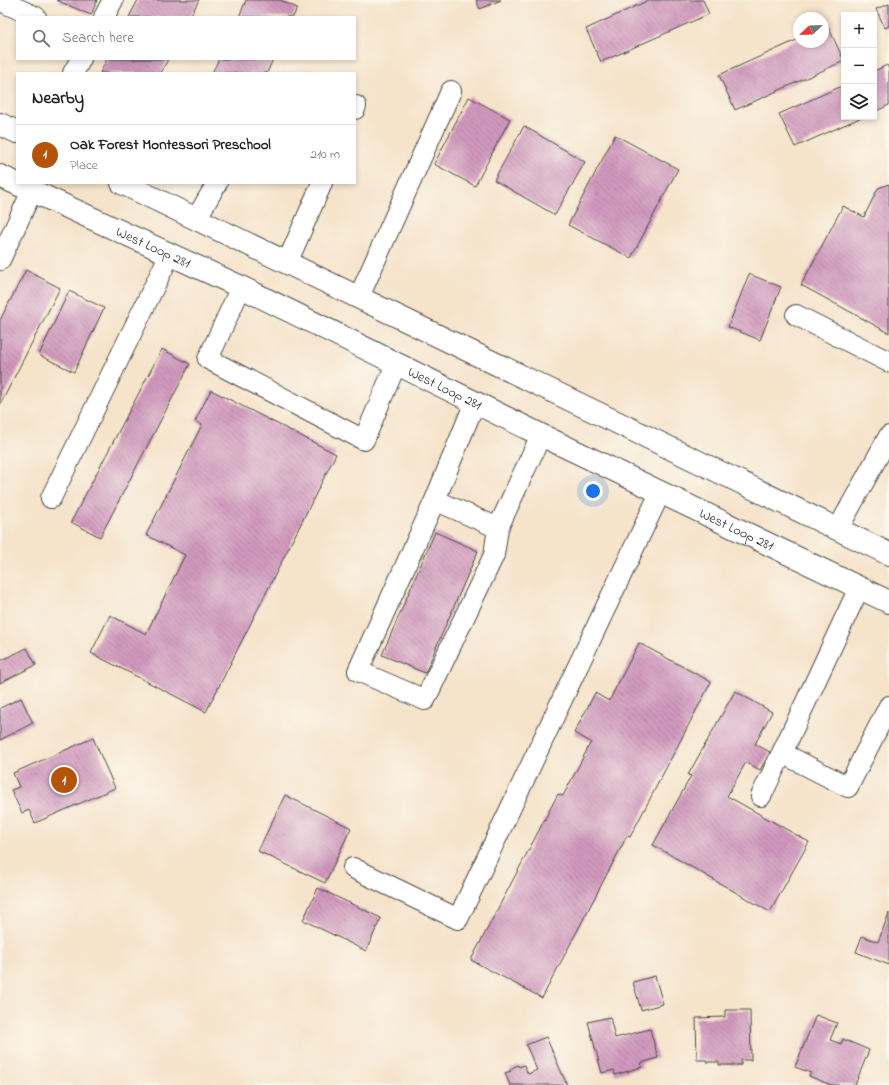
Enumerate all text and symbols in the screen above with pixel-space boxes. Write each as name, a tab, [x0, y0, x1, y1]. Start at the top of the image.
north arrow	[793, 12, 829, 48]
map controls	[841, 12, 877, 120]
button: +	[841, 12, 877, 48]
search box	[16, 16, 356, 60]
icon: search	[30, 27, 52, 49]
text: Search here	[62, 27, 134, 49]
button: −	[841, 48, 877, 84]
button: layers	[841, 84, 877, 120]
text: Nearby	[32, 86, 84, 111]
text: Oak Forest Montessori Preschool	[70, 134, 271, 156]
text: 1	[43, 145, 47, 164]
text: 210 m	[310, 145, 340, 164]
text: Place	[70, 156, 98, 175]
street label: West Loop 281	[112, 222, 194, 275]
street label: West Loop 281	[404, 362, 486, 416]
your location	[583, 481, 603, 501]
street label: West Loop 281	[695, 504, 777, 557]
pin: 1	[51, 765, 77, 795]

